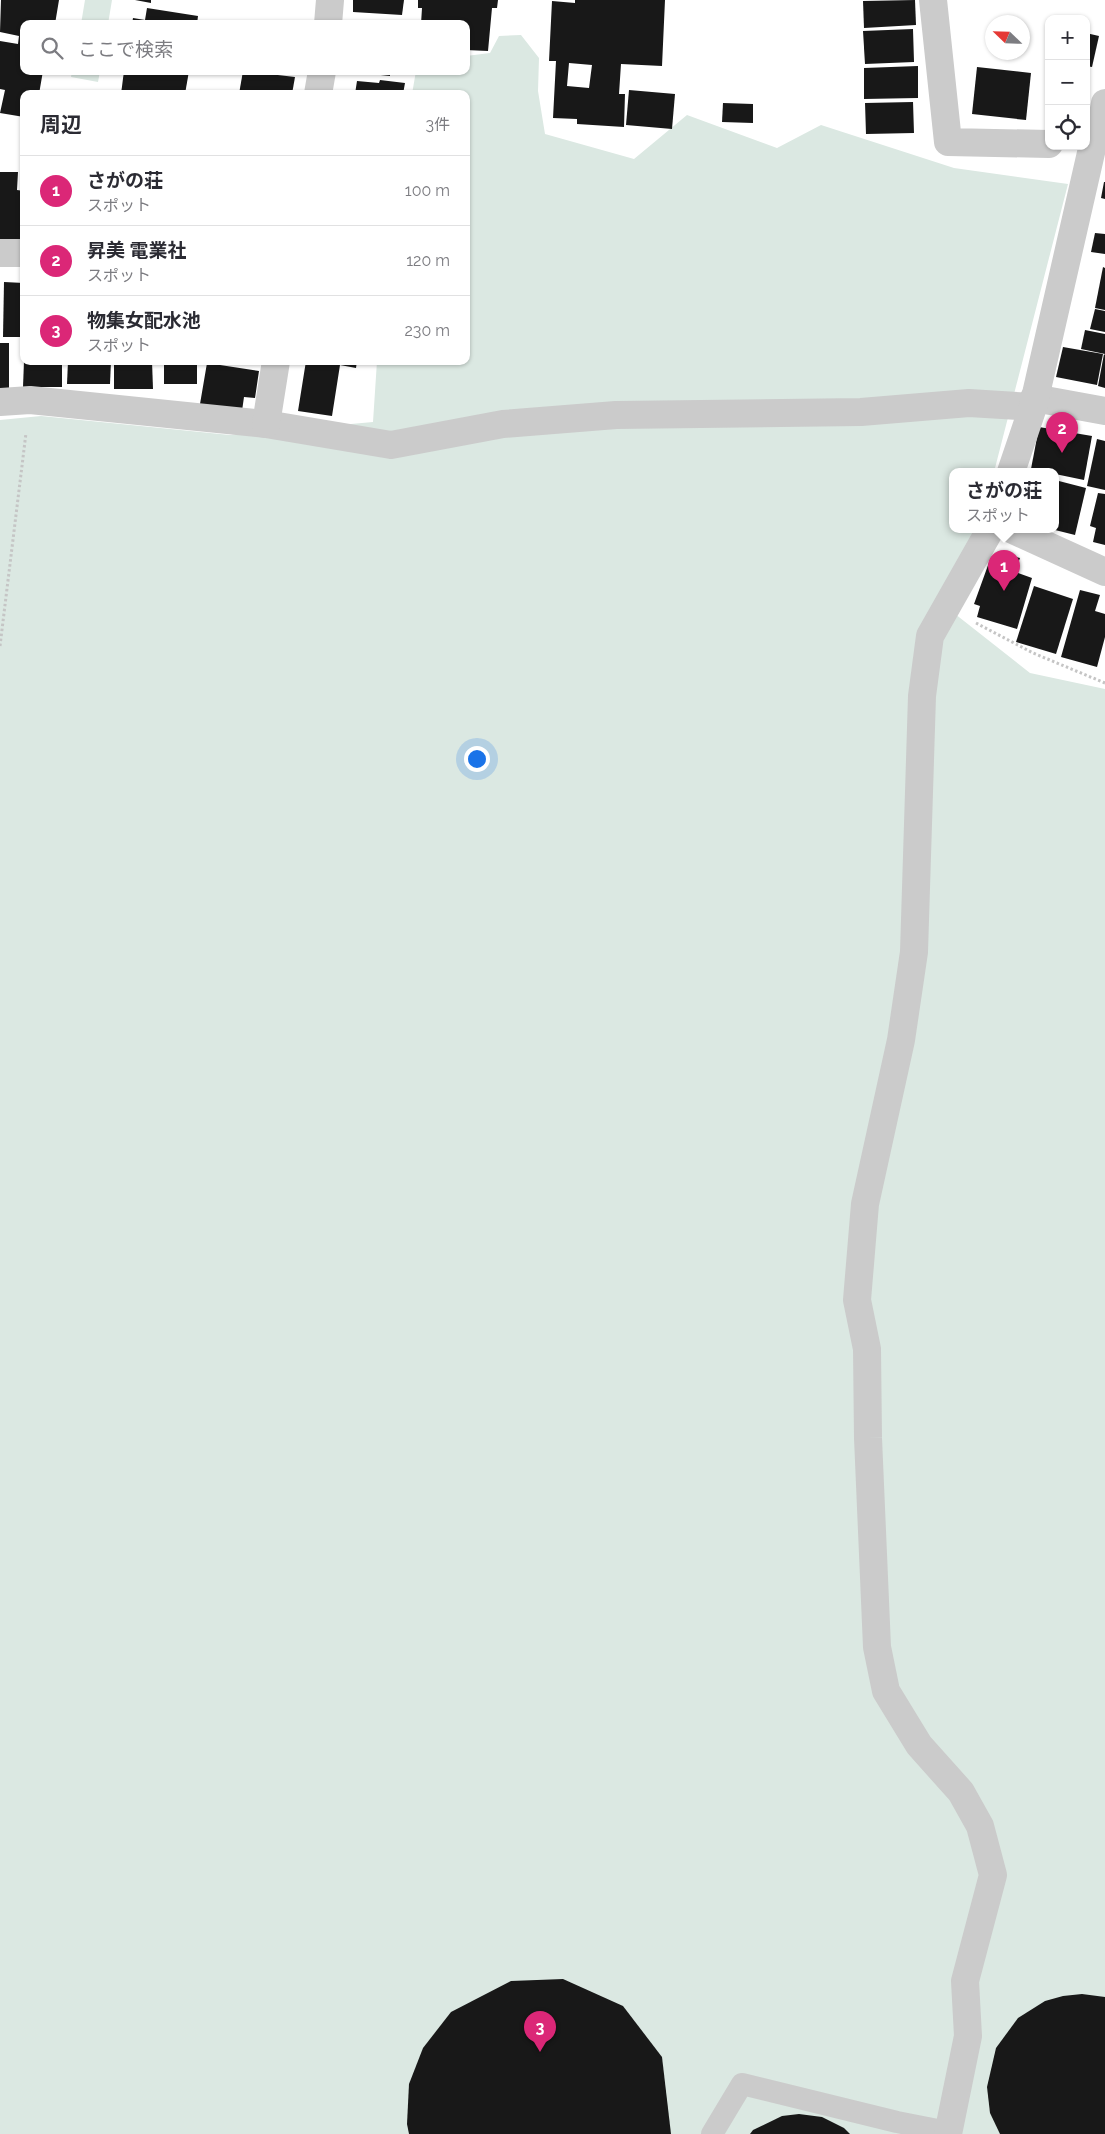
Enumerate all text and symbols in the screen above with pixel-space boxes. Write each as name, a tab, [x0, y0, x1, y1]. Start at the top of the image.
north arrow	[985, 15, 1030, 60]
map controls	[1045, 15, 1090, 150]
button: +	[1045, 15, 1090, 60]
search box	[20, 20, 470, 75]
icon: search	[38, 34, 66, 62]
text: ここで検索	[78, 38, 173, 60]
button: −	[1045, 60, 1090, 105]
button: locate	[1045, 105, 1090, 150]
text: 周辺	[40, 112, 82, 137]
text: 3件	[425, 115, 450, 134]
text: さがの荘	[87, 169, 163, 191]
text: 1	[52, 181, 60, 200]
text: 100 m	[405, 181, 450, 200]
text: スポット	[87, 196, 151, 215]
text: 昇美 電業社	[87, 239, 187, 261]
text: 2	[51, 251, 61, 270]
text: 120 m	[406, 251, 450, 270]
text: スポット	[87, 266, 151, 285]
text: 物集女配水池	[87, 309, 201, 331]
text: 3	[52, 321, 60, 340]
text: 230 m	[405, 321, 450, 340]
text: スポット	[87, 336, 151, 355]
pin: 2	[1046, 412, 1078, 453]
popup	[949, 468, 1059, 533]
text: さがの荘	[966, 479, 1042, 501]
text: スポット	[966, 506, 1030, 525]
pin: 1	[988, 550, 1020, 591]
your location	[464, 746, 490, 772]
pin: 3	[524, 2011, 556, 2052]

